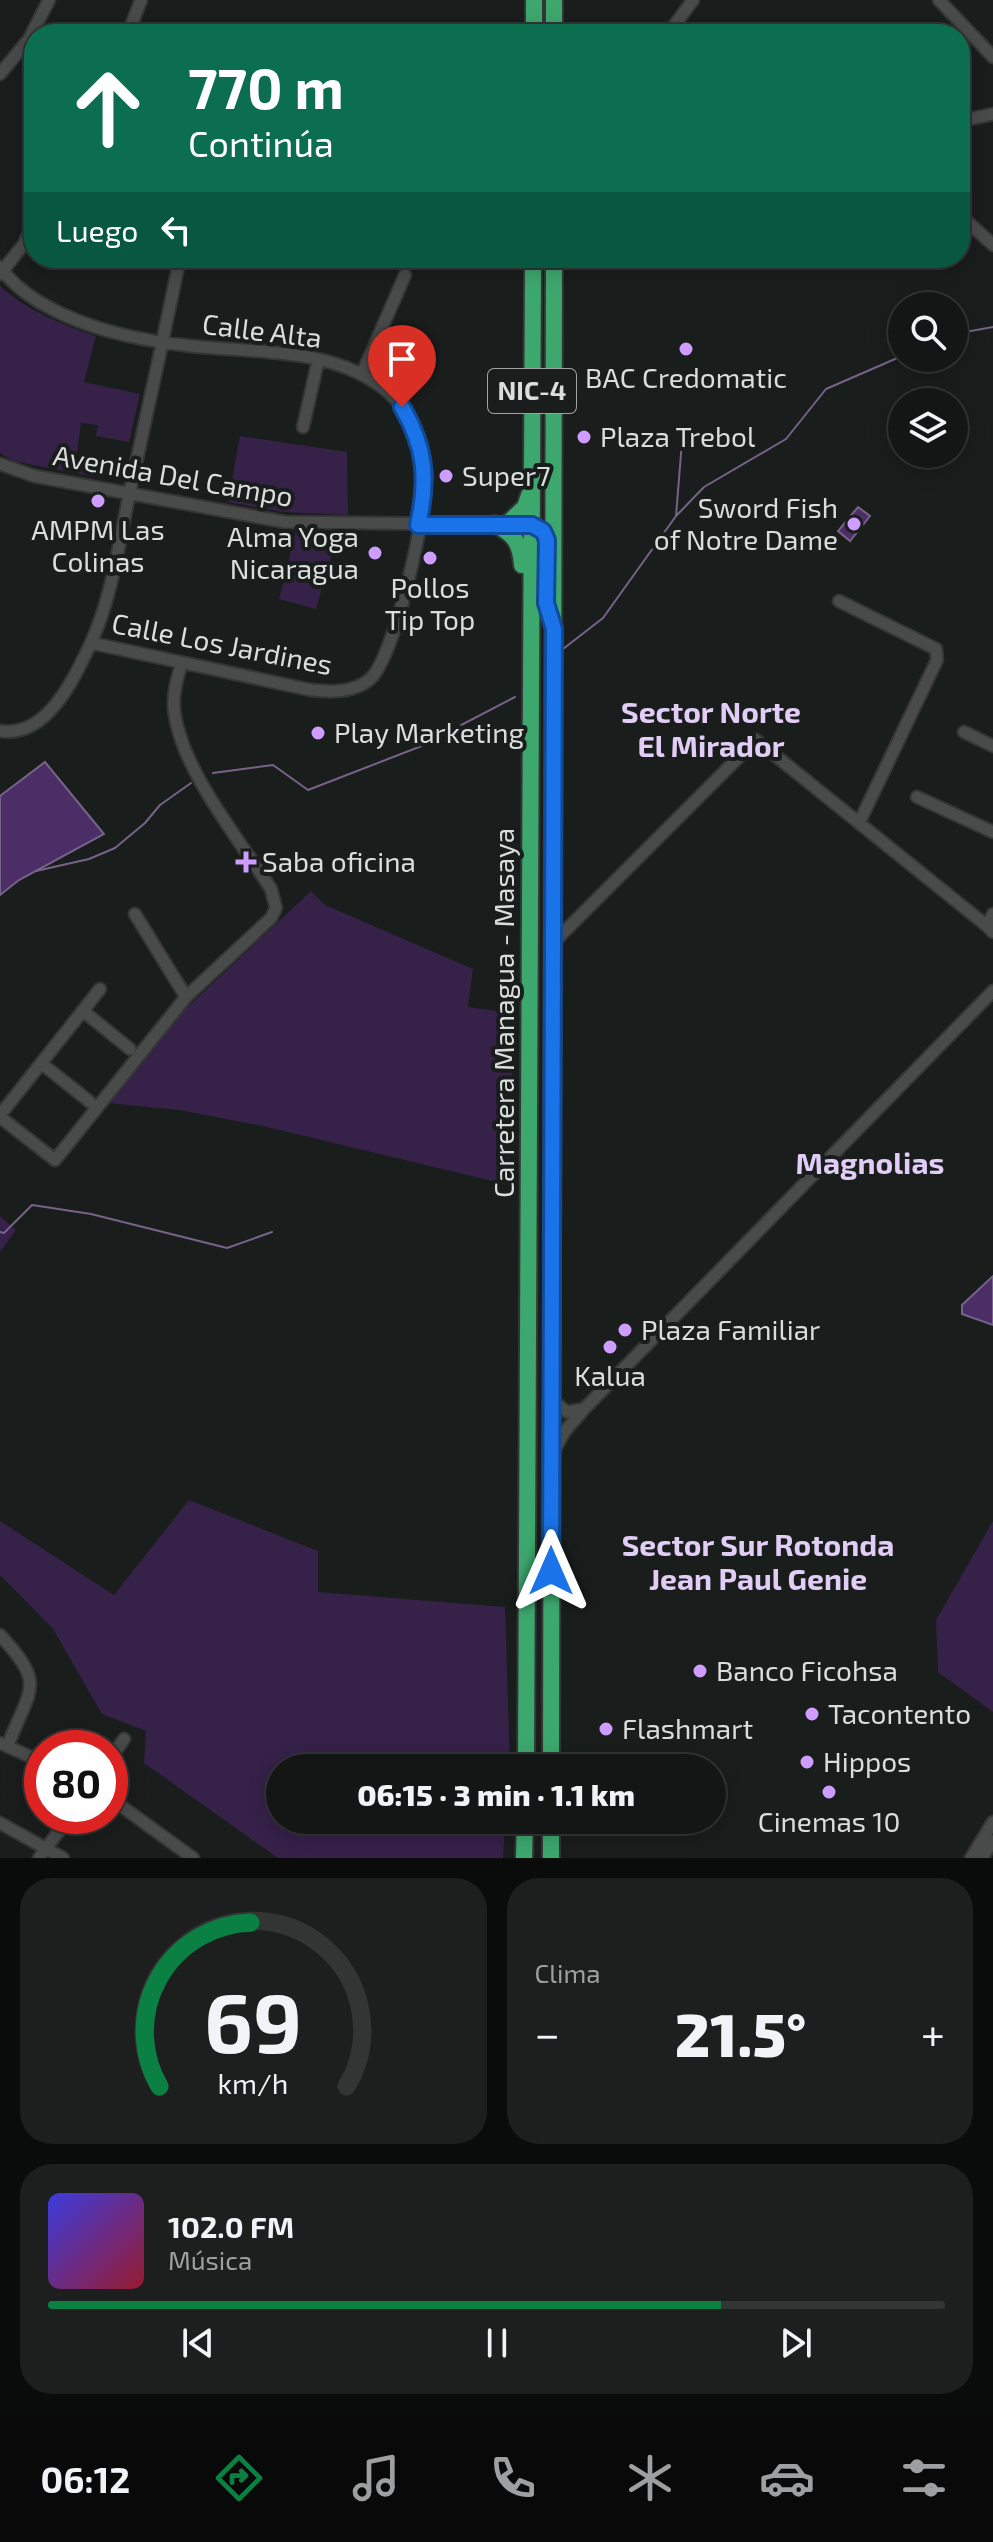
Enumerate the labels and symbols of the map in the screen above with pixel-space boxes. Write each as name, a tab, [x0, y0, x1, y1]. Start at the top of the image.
street label: Calle Alta	[200, 306, 324, 354]
pin	[368, 325, 436, 407]
marker: BAC Credomatic	[677, 340, 695, 358]
place label: BAC Credomatic	[585, 360, 787, 394]
road number: NIC-4	[488, 369, 576, 413]
place label: Plaza Trebol	[600, 419, 756, 453]
marker: Plaza Trebol	[575, 428, 593, 446]
street label: Avenida Del Campo	[51, 437, 296, 513]
place label: Super7	[462, 458, 551, 492]
marker: Super7	[437, 467, 455, 485]
place label: Sword Fish of Notre Dame	[654, 490, 838, 556]
marker: AMPM Las Colinas	[89, 492, 107, 510]
place label: AMPM Las Colinas	[31, 512, 165, 578]
marker: Sword Fish of Notre Dame	[845, 515, 863, 533]
place label: Alma Yoga Nicaragua	[227, 519, 359, 585]
marker: Alma Yoga Nicaragua	[366, 544, 384, 562]
marker: Pollos Tip Top	[421, 549, 439, 567]
place label: Pollos Tip Top	[385, 570, 475, 636]
street label: Calle Los Jardines	[109, 605, 335, 681]
district label: Sector Norte El Mirador	[621, 693, 801, 763]
place label: Play Marketing	[334, 715, 525, 749]
marker: Play Marketing	[309, 724, 327, 742]
street label: Carretera Managua - Masaya	[486, 828, 520, 1198]
place label: Saba oficina	[262, 844, 416, 878]
marker: Saba oficina	[237, 853, 255, 871]
district label: Magnolias	[796, 1144, 944, 1180]
place label: Plaza Familiar	[641, 1312, 820, 1346]
marker: Plaza Familiar	[616, 1321, 634, 1339]
marker: Kalua	[601, 1338, 619, 1356]
place label: Kalua	[574, 1358, 646, 1392]
district label: Sector Sur Rotonda Jean Paul Genie	[622, 1526, 894, 1596]
position arrow	[509, 1529, 593, 1613]
place label: Banco Ficohsa	[716, 1653, 898, 1687]
marker: Banco Ficohsa	[691, 1662, 709, 1680]
place label: Tacontento	[828, 1696, 971, 1730]
marker: Tacontento	[803, 1705, 821, 1723]
place label: Flashmart	[622, 1711, 753, 1745]
marker: Flashmart	[597, 1720, 615, 1738]
speed limit sign: 80	[24, 1730, 128, 1834]
place label: Hippos	[823, 1744, 911, 1778]
marker: Hippos	[798, 1753, 816, 1771]
marker: Cinemas 10	[820, 1783, 838, 1801]
place label: Cinemas 10	[758, 1804, 900, 1838]

